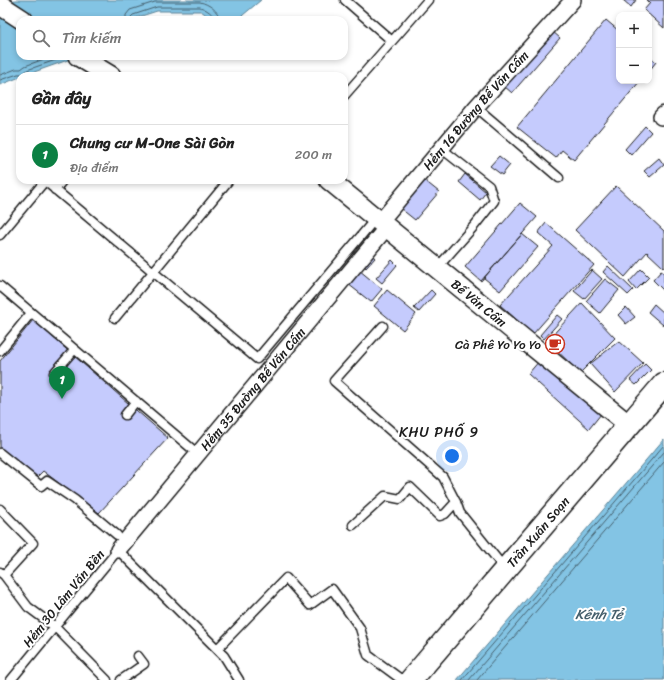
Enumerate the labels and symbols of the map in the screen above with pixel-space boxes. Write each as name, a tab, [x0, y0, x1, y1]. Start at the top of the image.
street label: Hẻm 16 Đường Bế Văn Cấm	[417, 45, 534, 176]
street label: Bế Văn Cấm	[446, 273, 512, 333]
street label: Hẻm 35 Đường Bế Văn Cấm	[194, 322, 311, 456]
place label: Cà Phê Yo Yo Yo	[455, 333, 542, 356]
cafe icon: Cà Phê Yo Yo Yo	[544, 333, 566, 355]
pin: 1	[49, 366, 75, 399]
district label: KHU PHỐ 9	[399, 420, 479, 445]
your location	[442, 446, 462, 466]
street label: Trần Xuân Soạn	[501, 491, 575, 573]
street label: Hẻm 30 Lâm Văn Bền	[17, 544, 110, 652]
water label: Kênh Tẻ	[575, 602, 626, 627]

